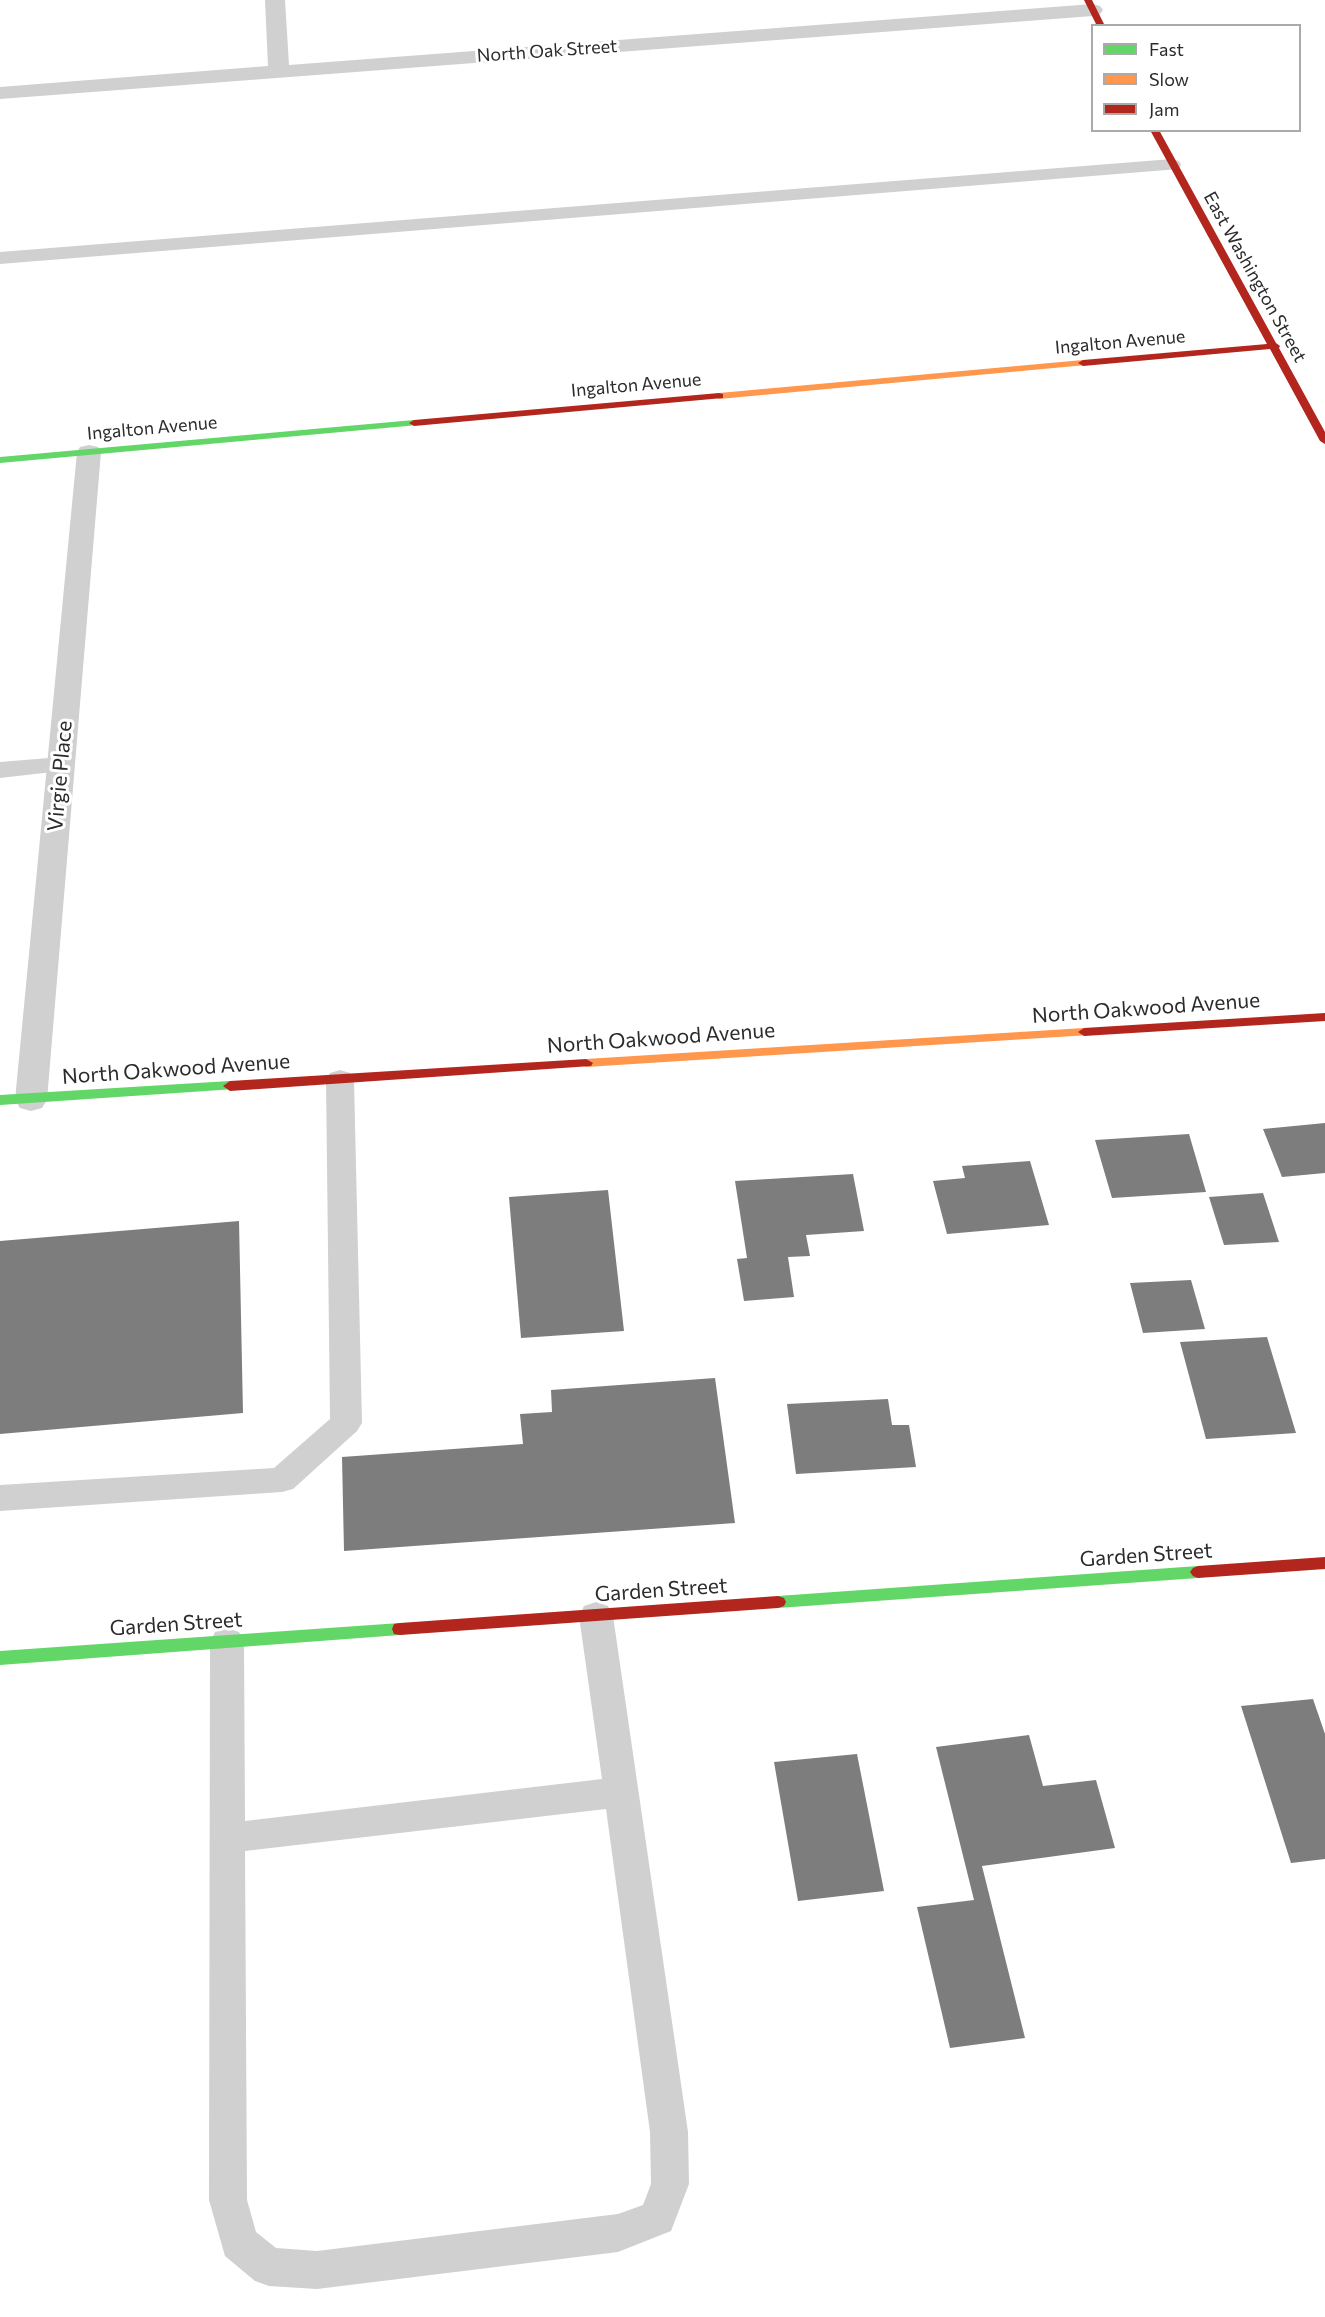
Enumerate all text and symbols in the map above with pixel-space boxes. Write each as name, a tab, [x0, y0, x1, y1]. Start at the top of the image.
legend	[1091, 24, 1301, 132]
street label: North Oak Street	[476, 35, 618, 67]
text: Fast	[1149, 38, 1184, 60]
text: Slow	[1149, 68, 1189, 90]
text: Jam	[1149, 98, 1179, 120]
street label: East Washington Street	[1199, 188, 1311, 366]
street label: Ingalton Avenue	[1054, 326, 1186, 358]
street label: Ingalton Avenue	[570, 369, 702, 401]
street label: Ingalton Avenue	[86, 412, 218, 444]
street label: Virgie Place	[43, 720, 77, 832]
street label: North Oakwood Avenue	[1031, 987, 1261, 1029]
street label: North Oakwood Avenue	[546, 1017, 776, 1059]
street label: North Oakwood Avenue	[61, 1048, 291, 1090]
street label: Garden Street	[1079, 1538, 1213, 1572]
street label: Garden Street	[594, 1573, 728, 1607]
street label: Garden Street	[109, 1607, 243, 1641]

